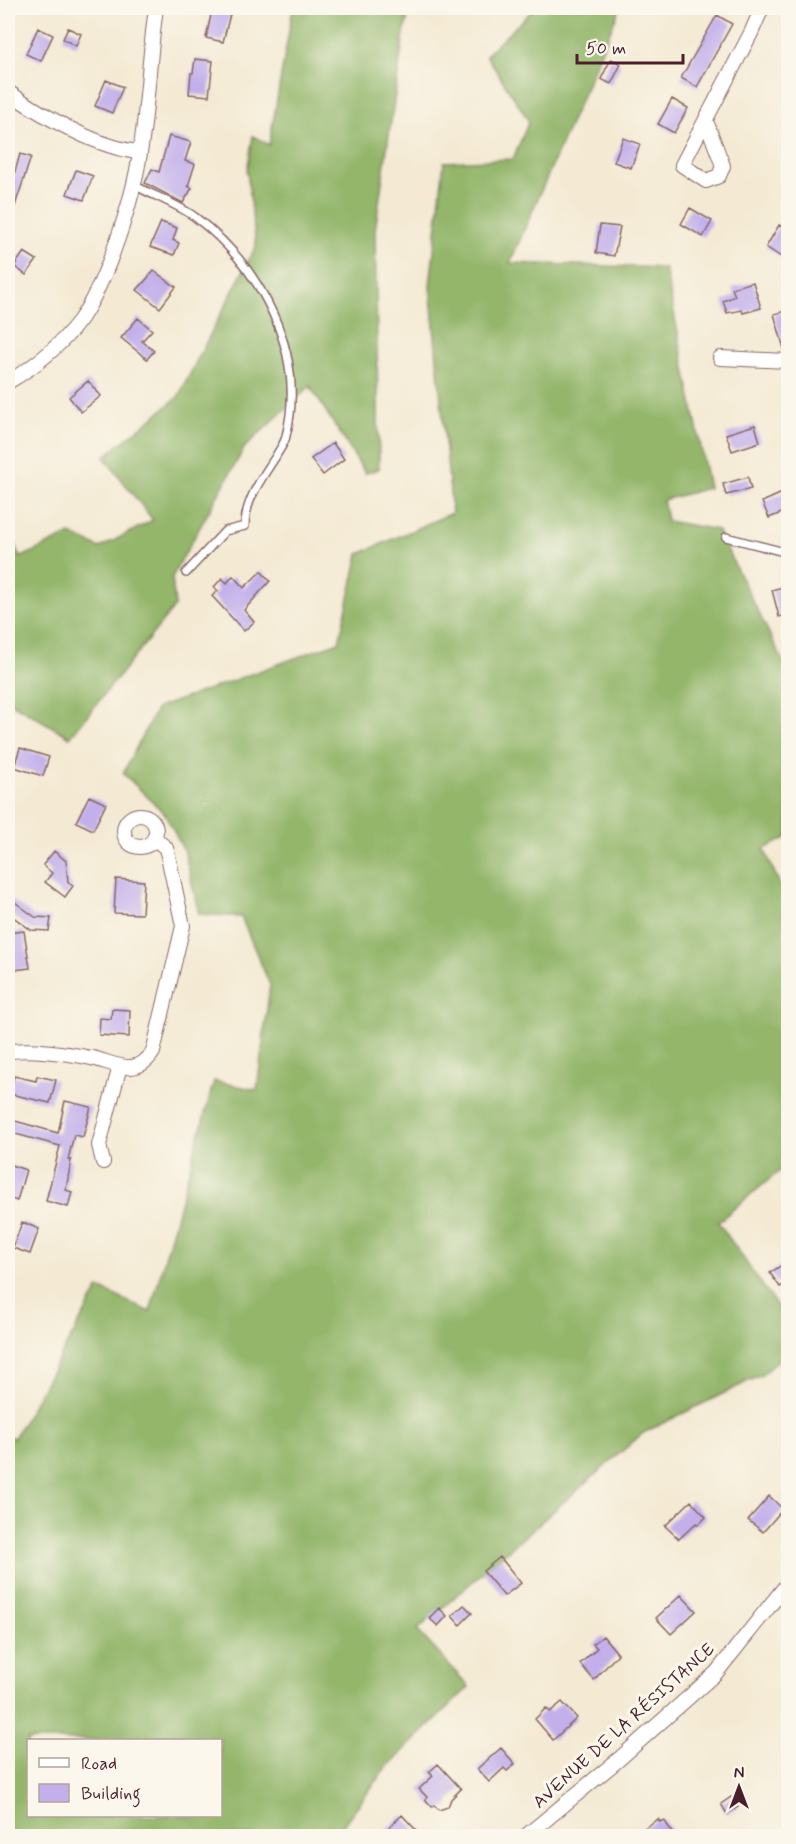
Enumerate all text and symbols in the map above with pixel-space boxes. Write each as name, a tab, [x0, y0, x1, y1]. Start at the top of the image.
scale bar	[577, 27, 684, 65]
text: 50 m	[586, 37, 626, 61]
street label: AVENUE DE LA RÉSISTANCE	[528, 1638, 720, 1814]
legend	[27, 1739, 222, 1817]
text: Road	[81, 1752, 117, 1776]
north arrow	[709, 1757, 769, 1817]
text: N	[734, 1763, 744, 1784]
text: Building	[81, 1782, 141, 1808]

